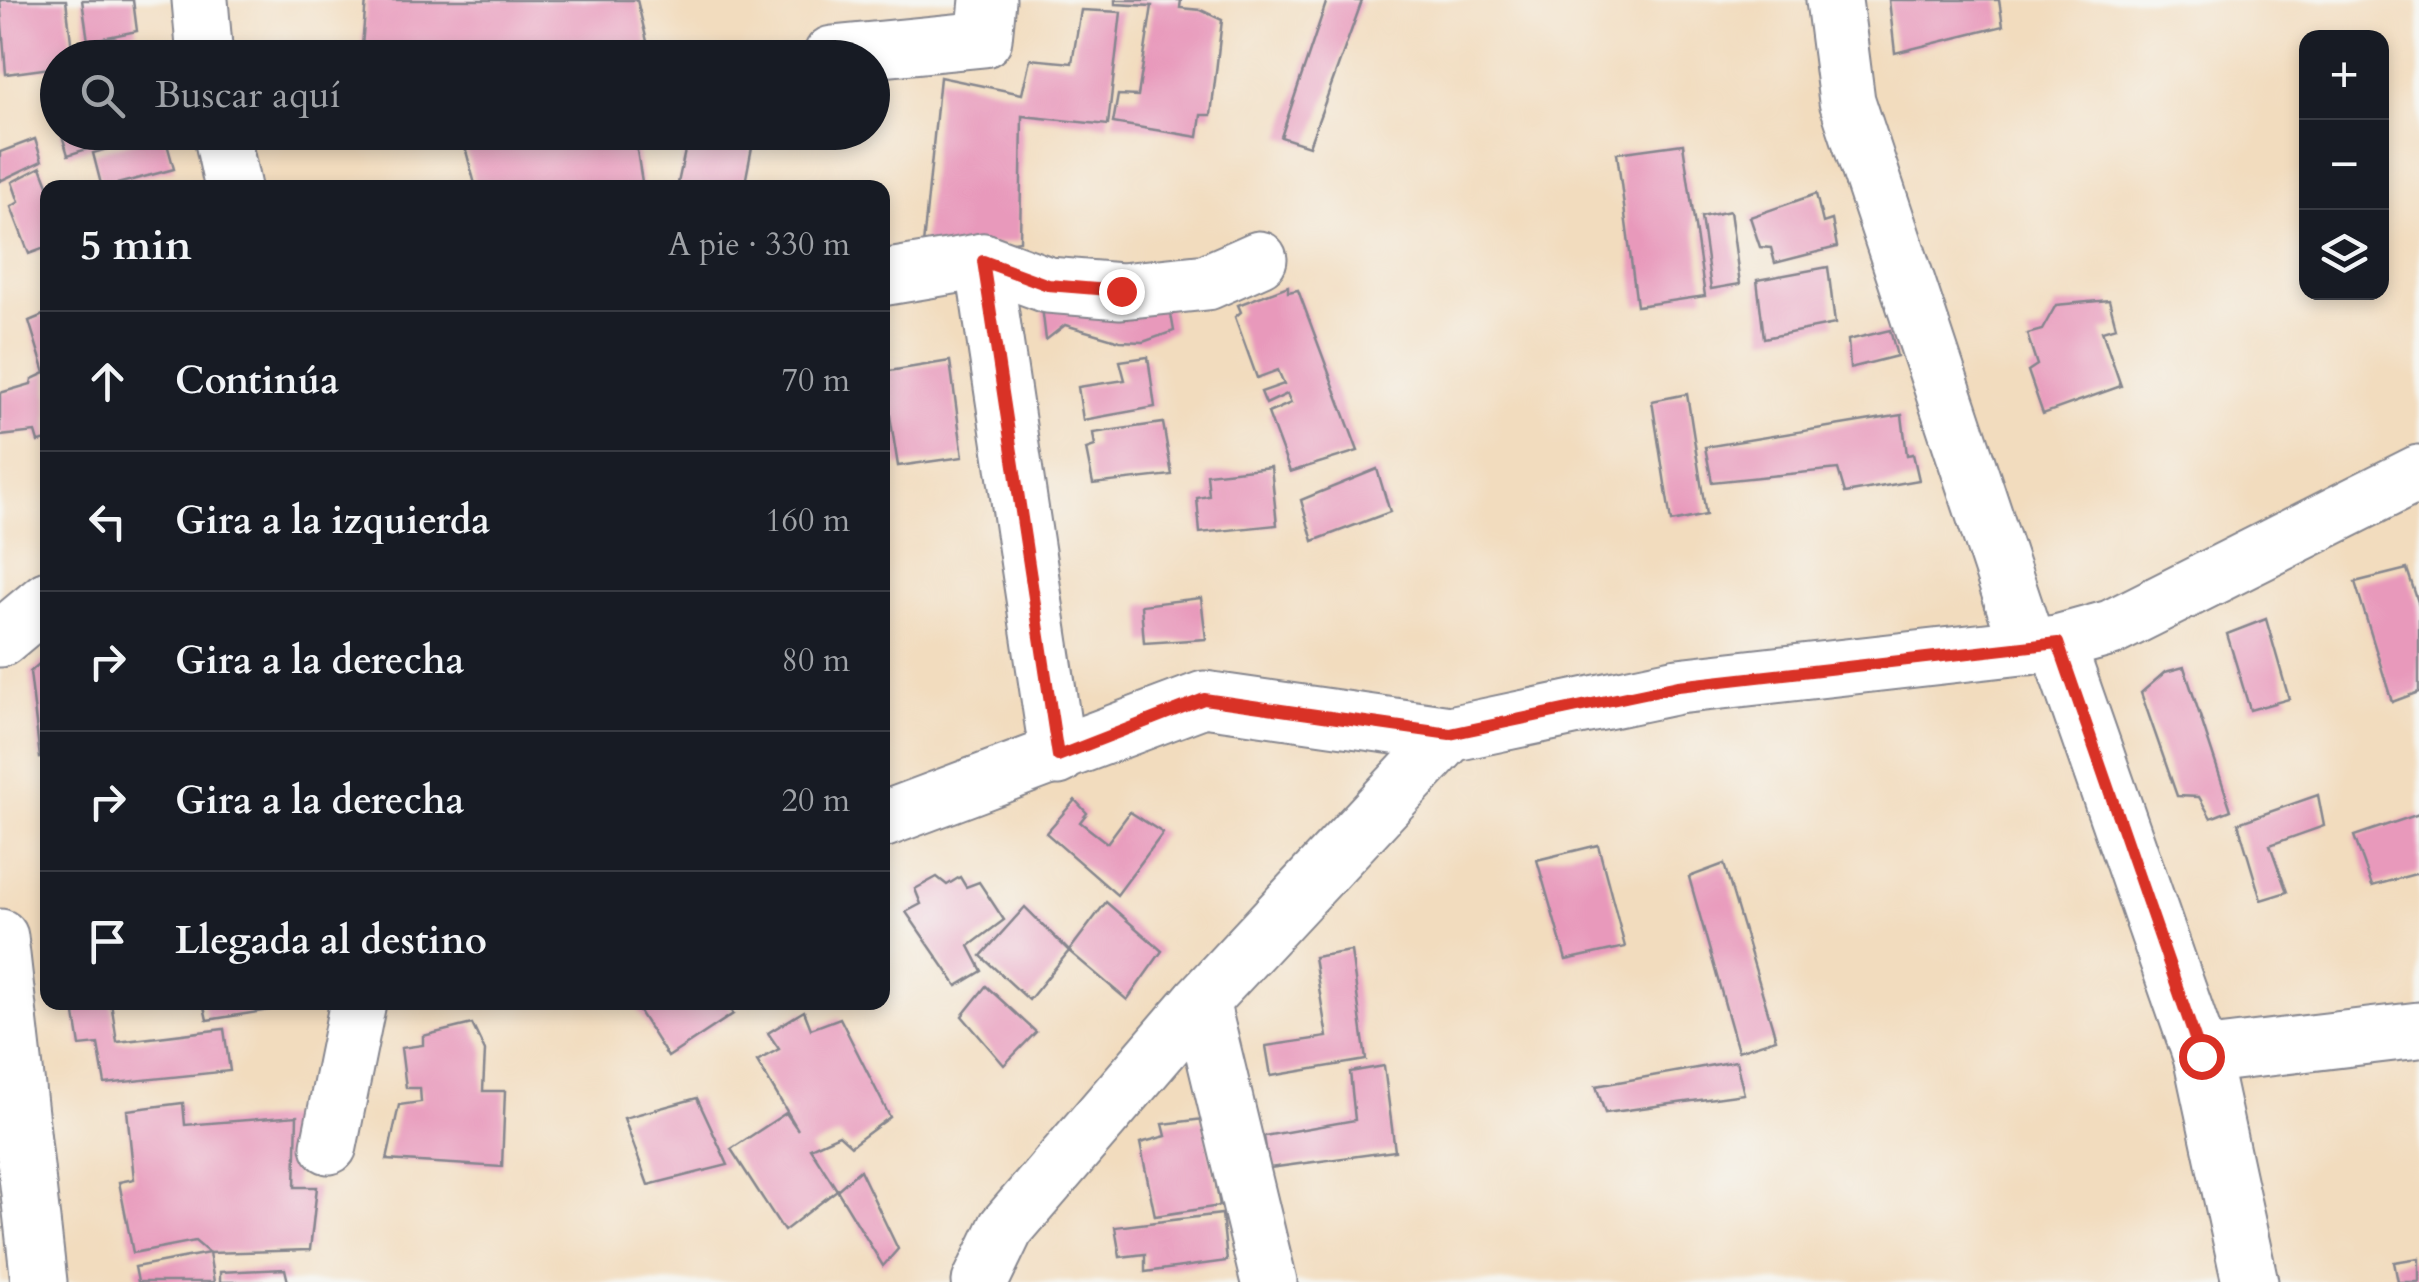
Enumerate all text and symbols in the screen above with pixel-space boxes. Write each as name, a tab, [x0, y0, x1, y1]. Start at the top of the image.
map controls	[2299, 30, 2389, 300]
button: +	[2299, 30, 2389, 120]
search box	[40, 40, 890, 150]
icon: search	[75, 68, 130, 123]
text: Buscar aquí	[155, 69, 341, 121]
button: −	[2299, 120, 2389, 210]
button: layers	[2299, 210, 2389, 300]
text: 5 min	[80, 217, 192, 274]
text: A pie · 330 m	[668, 223, 850, 267]
route end	[1099, 269, 1145, 315]
icon: ahead	[80, 354, 135, 409]
text: Continúa	[175, 355, 339, 407]
text: 70 m	[782, 359, 850, 403]
icon: left	[80, 494, 135, 549]
text: Gira a la izquierda	[175, 495, 490, 547]
text: 160 m	[765, 499, 850, 543]
icon: right	[80, 634, 135, 689]
text: Gira a la derecha	[175, 635, 464, 687]
text: 80 m	[782, 639, 850, 683]
icon: right	[80, 774, 135, 829]
text: Gira a la derecha	[175, 775, 464, 827]
text: 20 m	[782, 779, 850, 823]
icon: arrive	[80, 914, 135, 969]
text: Llegada al destino	[175, 915, 487, 967]
route start	[2179, 1034, 2225, 1080]

